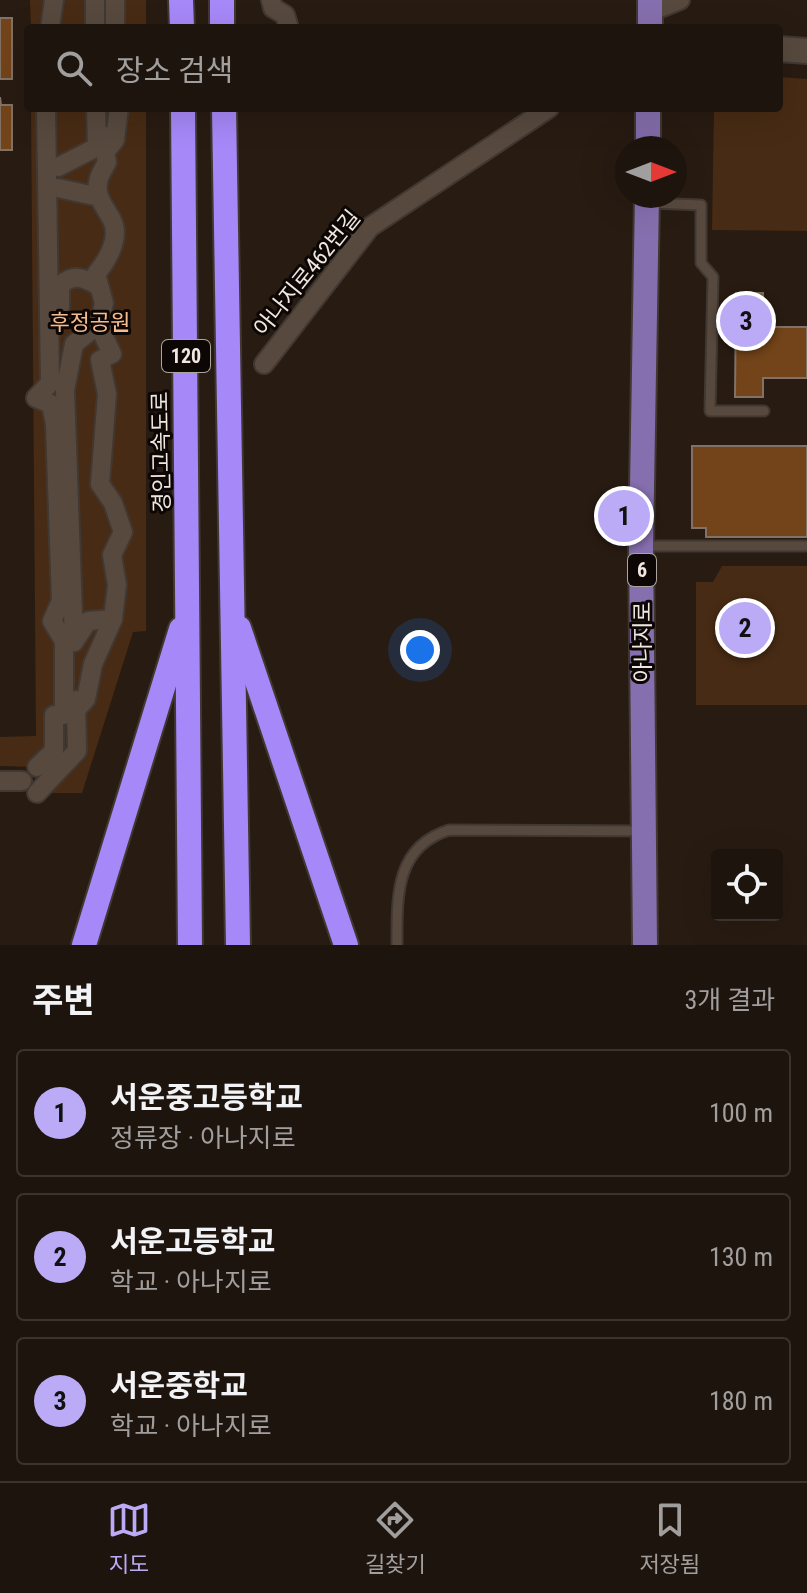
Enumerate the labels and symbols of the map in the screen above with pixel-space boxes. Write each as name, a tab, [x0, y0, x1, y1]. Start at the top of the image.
north arrow	[615, 136, 687, 208]
street label: 아나지로462번길	[249, 205, 365, 341]
pin: 3	[720, 291, 772, 351]
park label: 후정공원	[50, 310, 130, 335]
road number: 120	[162, 340, 210, 372]
street label: 경인고속도로	[147, 391, 175, 513]
pin: 1	[598, 486, 650, 546]
road number: 6	[628, 554, 656, 586]
pin: 2	[719, 598, 771, 658]
street label: 아나지로	[630, 602, 655, 682]
your location	[400, 630, 440, 670]

